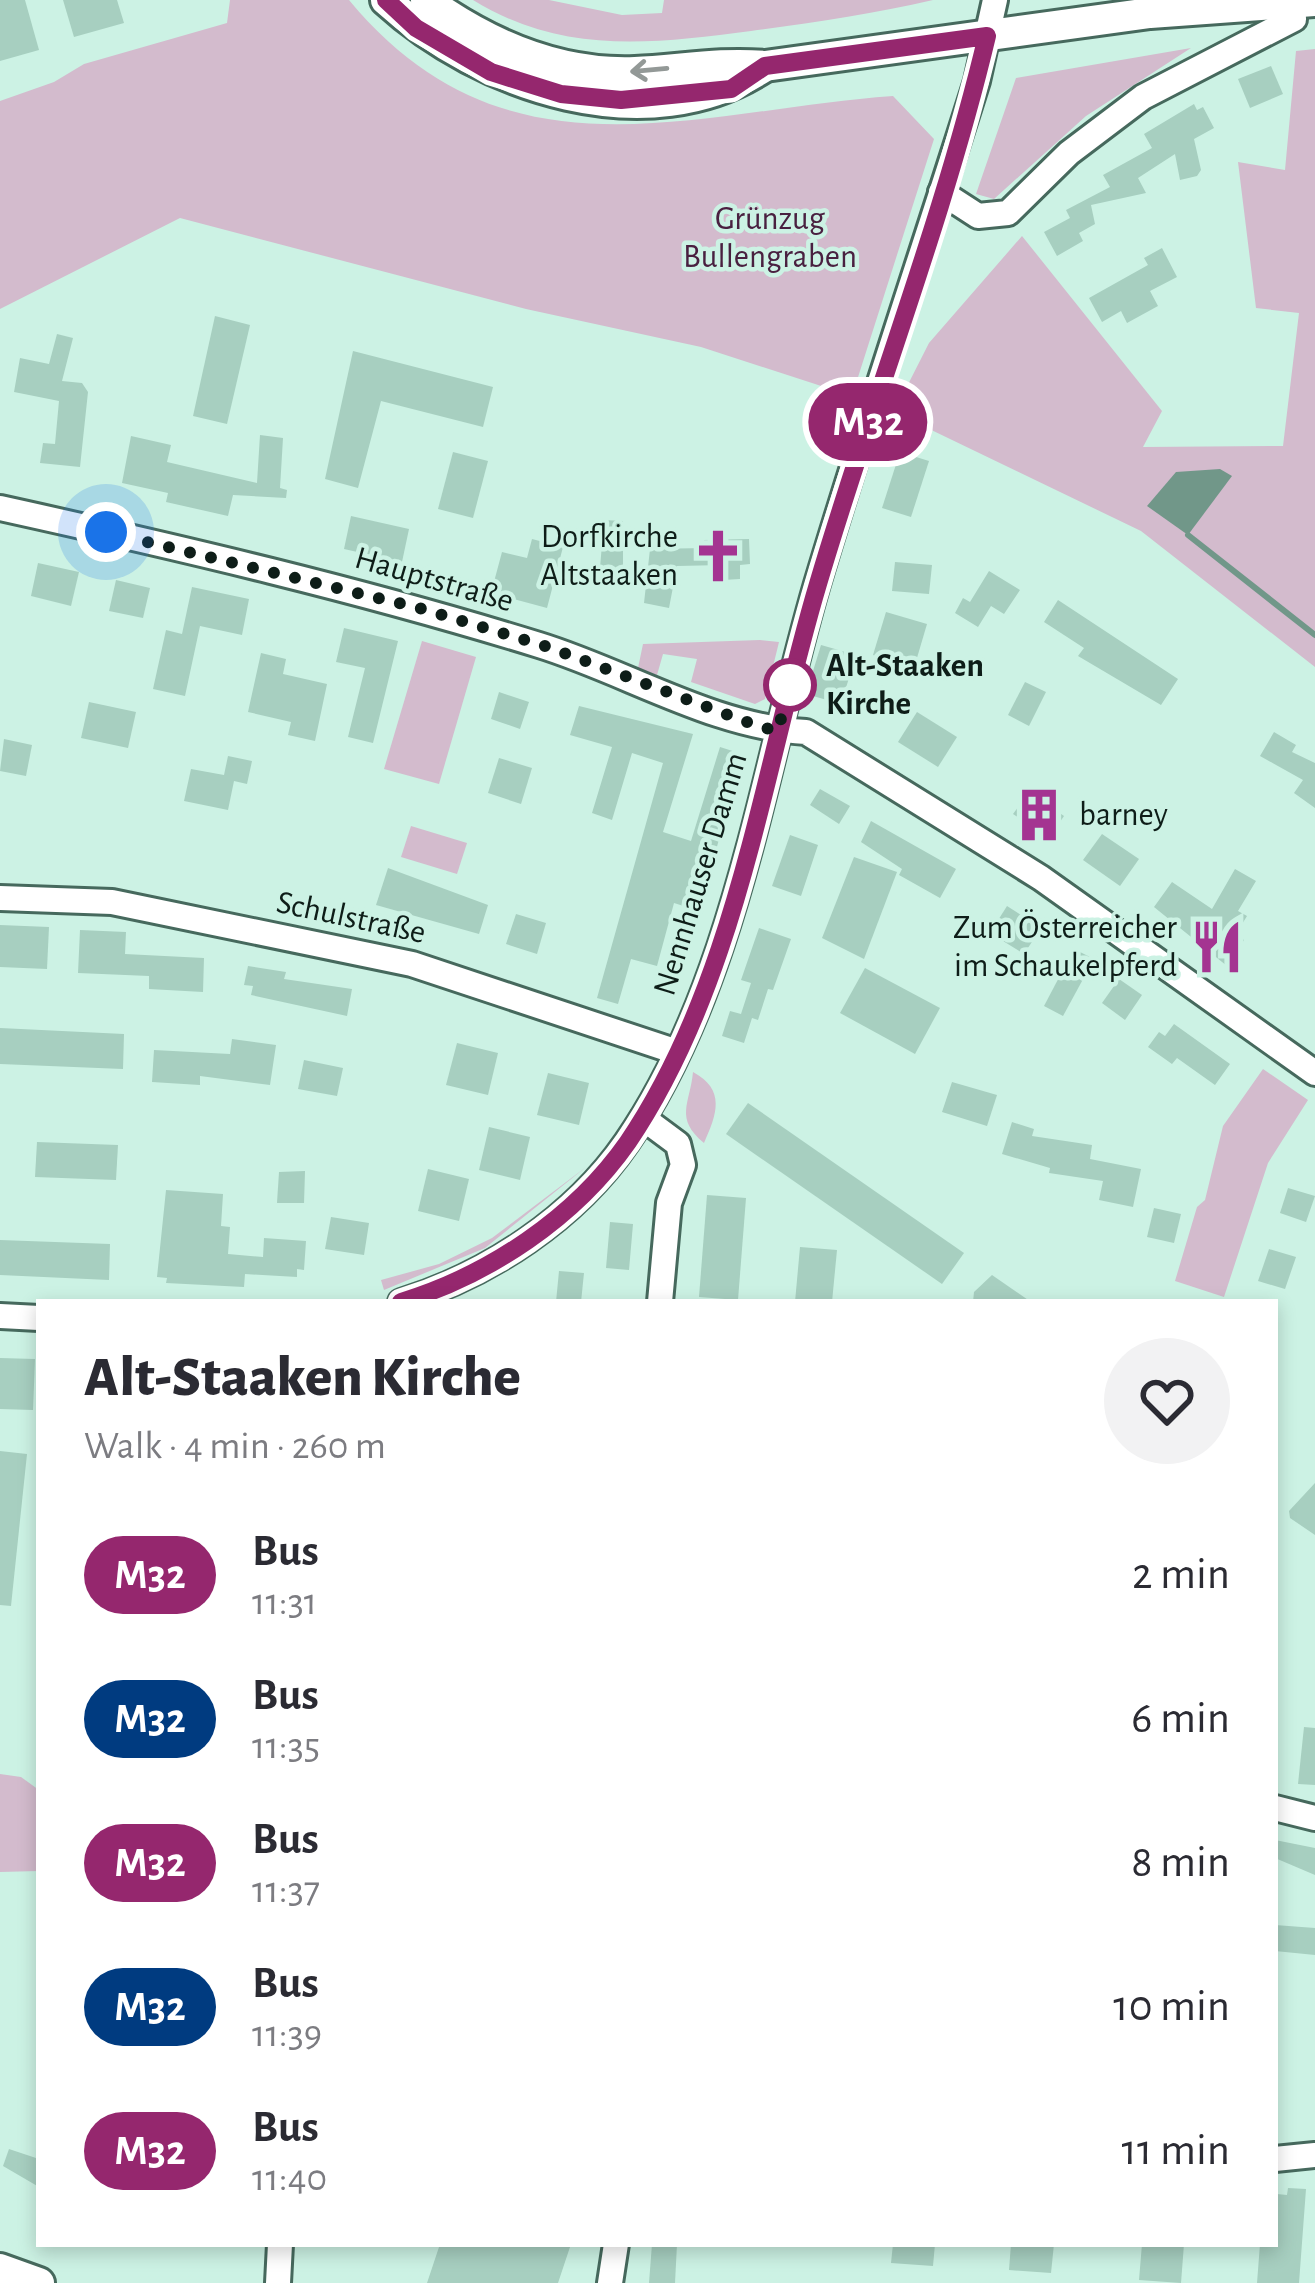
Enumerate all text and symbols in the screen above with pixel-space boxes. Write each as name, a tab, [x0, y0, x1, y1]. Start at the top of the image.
one-way arrow	[630, 59, 669, 82]
park label: Grünzug Bullengraben	[683, 203, 857, 274]
line badge: M32	[799, 383, 937, 461]
text: M32	[832, 401, 904, 443]
your location	[76, 502, 136, 562]
place label: Dorfkirche Altstaaken	[540, 521, 678, 592]
church icon: Dorfkirche Altstaaken	[689, 527, 747, 585]
street label: Hauptstraße	[351, 542, 517, 618]
place label: Alt-Staaken Kirche	[826, 650, 984, 721]
marker: Alt-Staaken Kirche	[765, 660, 815, 710]
street label: Nennhauser Damm	[648, 749, 754, 999]
building icon: barney	[1010, 786, 1068, 844]
place label: barney	[1079, 799, 1168, 832]
street label: Schulstraße	[273, 886, 429, 950]
place label: Zum Österreicher im Schaukelpferd	[953, 909, 1177, 983]
restaurant icon: Zum Österreicher im Schaukelpferd	[1188, 918, 1246, 976]
button: heart	[1104, 1338, 1230, 1464]
text: Alt-Staaken Kirche	[84, 1349, 521, 1406]
text: Walk · 4 min · 260 m	[84, 1427, 386, 1466]
text: Bus	[252, 1529, 319, 1574]
text: 2 min	[1132, 1552, 1230, 1597]
text: M32	[114, 1554, 186, 1596]
text: 11:31	[252, 1583, 317, 1622]
text: Bus	[252, 1673, 319, 1718]
text: 6 min	[1131, 1696, 1230, 1741]
text: M32	[114, 1698, 186, 1740]
text: 11:35	[252, 1727, 320, 1766]
text: Bus	[252, 1817, 319, 1862]
text: 8 min	[1131, 1840, 1230, 1885]
text: M32	[114, 1842, 186, 1884]
text: 11:37	[252, 1871, 320, 1910]
text: Bus	[252, 1961, 319, 2006]
text: 10 min	[1113, 1984, 1230, 2029]
text: M32	[114, 1986, 186, 2028]
text: 11:39	[252, 2015, 322, 2054]
text: Bus	[252, 2105, 319, 2150]
text: 11 min	[1122, 2128, 1230, 2173]
text: M32	[114, 2130, 186, 2172]
text: 11:40	[252, 2159, 327, 2198]

